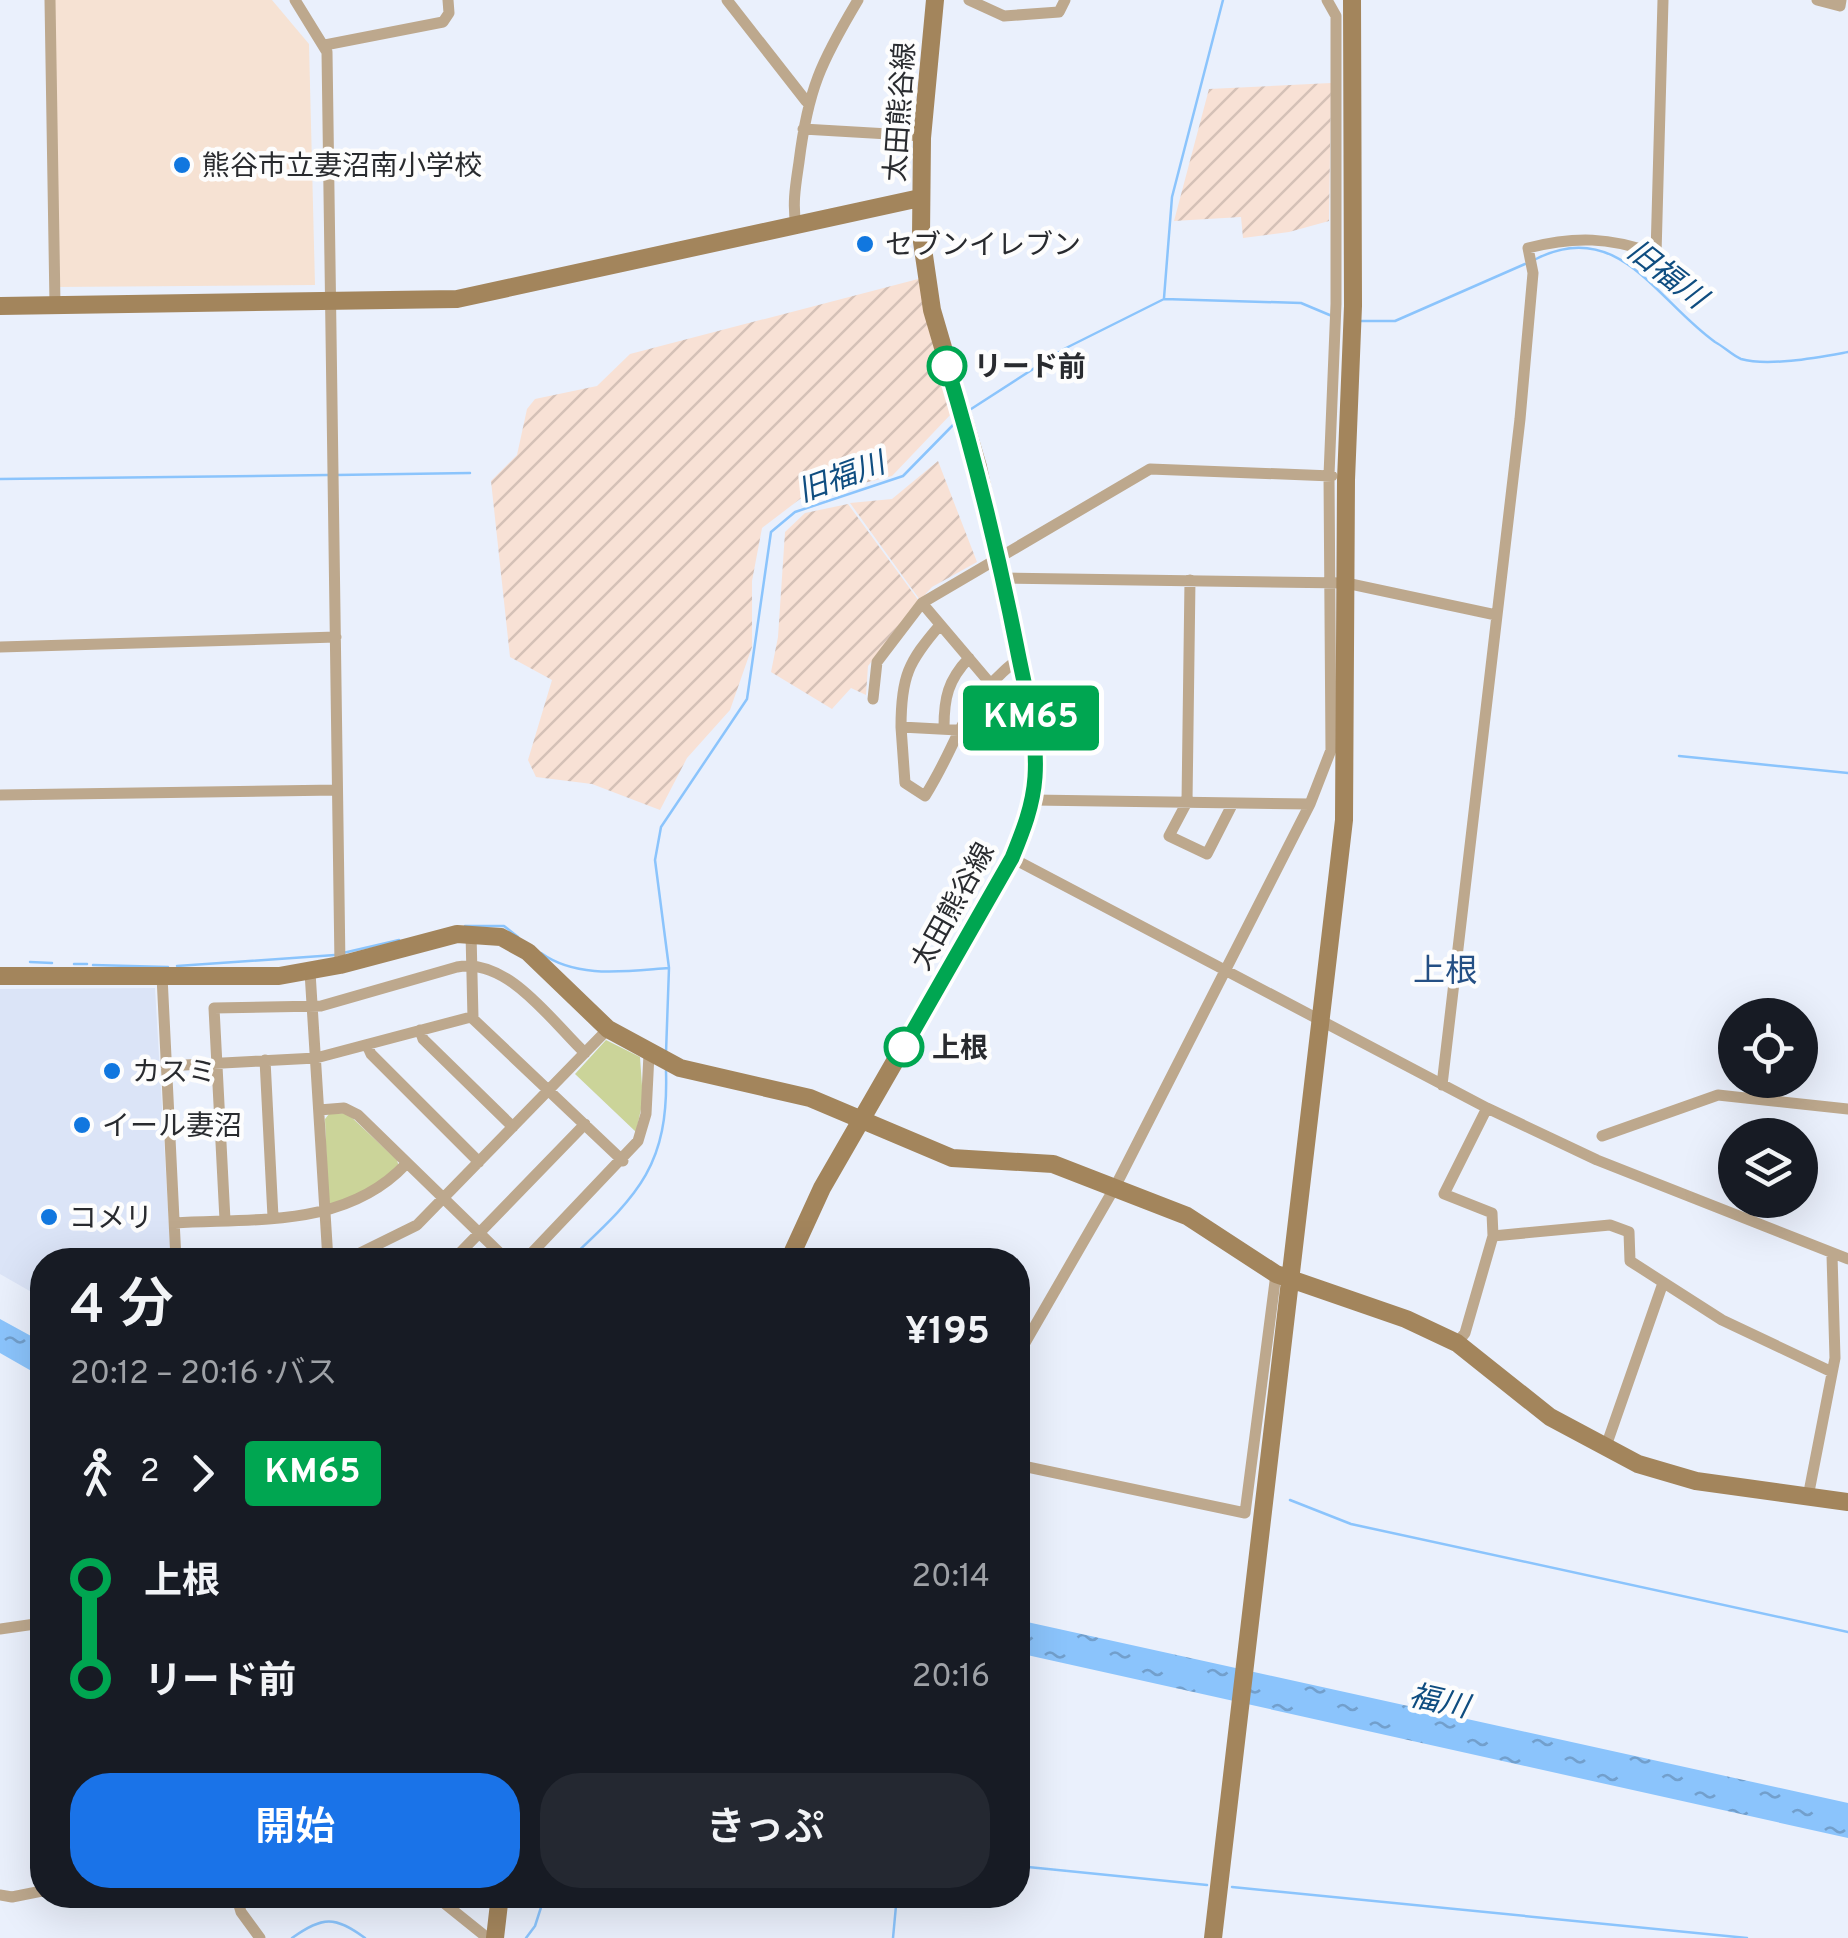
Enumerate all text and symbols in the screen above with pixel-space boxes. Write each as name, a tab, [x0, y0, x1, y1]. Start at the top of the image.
street label: 太田熊谷線	[879, 41, 925, 183]
place label: 熊谷市立妻沼南小学校	[202, 150, 482, 186]
marker: 熊谷市立妻沼南小学校	[171, 154, 193, 176]
place label: セブンイレブン	[885, 229, 1081, 265]
marker: セブンイレブン	[854, 233, 876, 255]
water label: 旧福川	[1619, 234, 1715, 320]
marker: リード前	[928, 347, 966, 385]
place label: リード前	[974, 351, 1086, 387]
water label: 旧福川	[793, 446, 893, 512]
line badge: KM65	[961, 686, 1101, 750]
text: KM65	[983, 696, 1079, 740]
street label: 太田熊谷線	[905, 837, 1004, 977]
district label: 上根	[1413, 953, 1477, 993]
map controls	[1718, 998, 1818, 1218]
button: locate	[1718, 998, 1818, 1098]
marker: 上根	[885, 1028, 923, 1066]
place label: 上根	[932, 1032, 988, 1068]
place label: カスミ	[132, 1056, 216, 1092]
marker: カスミ	[101, 1060, 123, 1082]
place label: イール妻沼	[102, 1110, 242, 1146]
marker: イール妻沼	[71, 1114, 93, 1136]
button: layers	[1718, 1118, 1818, 1218]
place label: コメリ	[69, 1202, 153, 1238]
marker: コメリ	[38, 1206, 60, 1228]
text: 4 分	[70, 1273, 173, 1343]
text: ¥195	[905, 1309, 990, 1358]
text: 20:12 – 20:16 · バス	[70, 1355, 338, 1395]
icon: walk	[70, 1446, 125, 1501]
icon: forward	[175, 1446, 230, 1501]
text: KM65	[265, 1451, 361, 1495]
text: 2	[140, 1453, 160, 1493]
text: 20:14	[912, 1558, 990, 1598]
text: 上根	[144, 1559, 220, 1608]
text: 20:16	[912, 1658, 990, 1698]
text: リード前	[144, 1659, 296, 1708]
water label: 福川	[1405, 1679, 1475, 1728]
button: 開始	[70, 1773, 520, 1888]
button: きっぷ	[540, 1773, 990, 1888]

